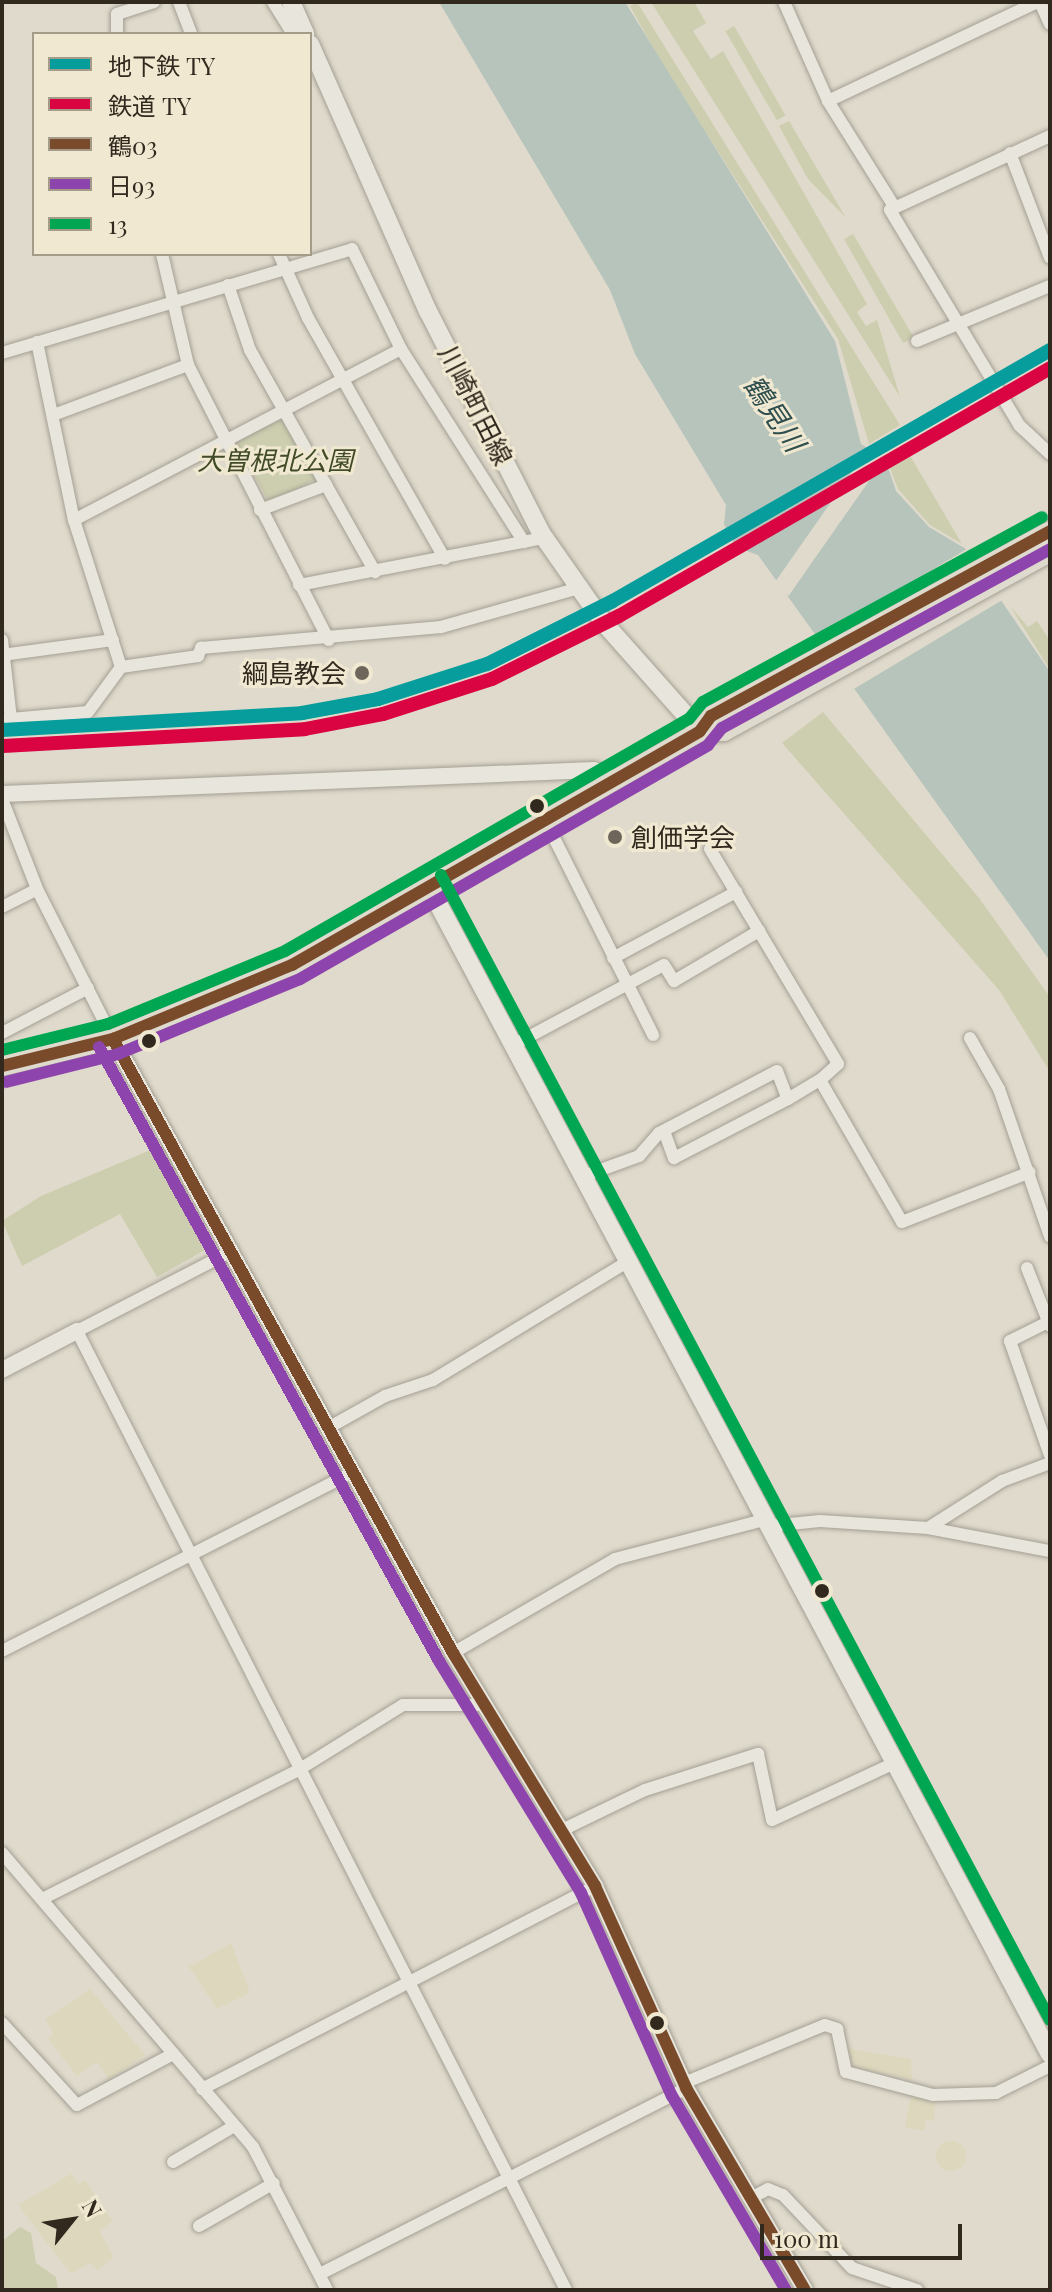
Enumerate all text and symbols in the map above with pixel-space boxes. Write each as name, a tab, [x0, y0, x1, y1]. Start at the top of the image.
legend	[32, 32, 312, 256]
text: 地下鉄 TY	[108, 49, 215, 81]
text: 鉄道 TY	[108, 89, 191, 121]
text: 鶴03	[108, 129, 157, 161]
text: 日93	[108, 169, 155, 201]
text: 13	[108, 208, 127, 240]
street label: 川崎町田線	[433, 340, 519, 470]
water label: 鶴見川	[738, 369, 812, 457]
park label: 大曽根北公園	[197, 444, 353, 476]
place label: 綱島教会	[242, 657, 346, 689]
marker: 綱島教会	[353, 664, 371, 682]
unlabelled marker	[529, 798, 545, 814]
place label: 創価学会	[631, 821, 735, 853]
marker: 創価学会	[606, 828, 624, 846]
unlabelled marker	[141, 1033, 157, 1049]
unlabelled marker	[814, 1583, 830, 1599]
unlabelled marker	[649, 2015, 665, 2031]
north arrow	[32, 2180, 112, 2260]
text: N	[76, 2194, 110, 2222]
scale bar	[764, 2208, 966, 2258]
text: 100 m	[774, 2222, 839, 2254]

